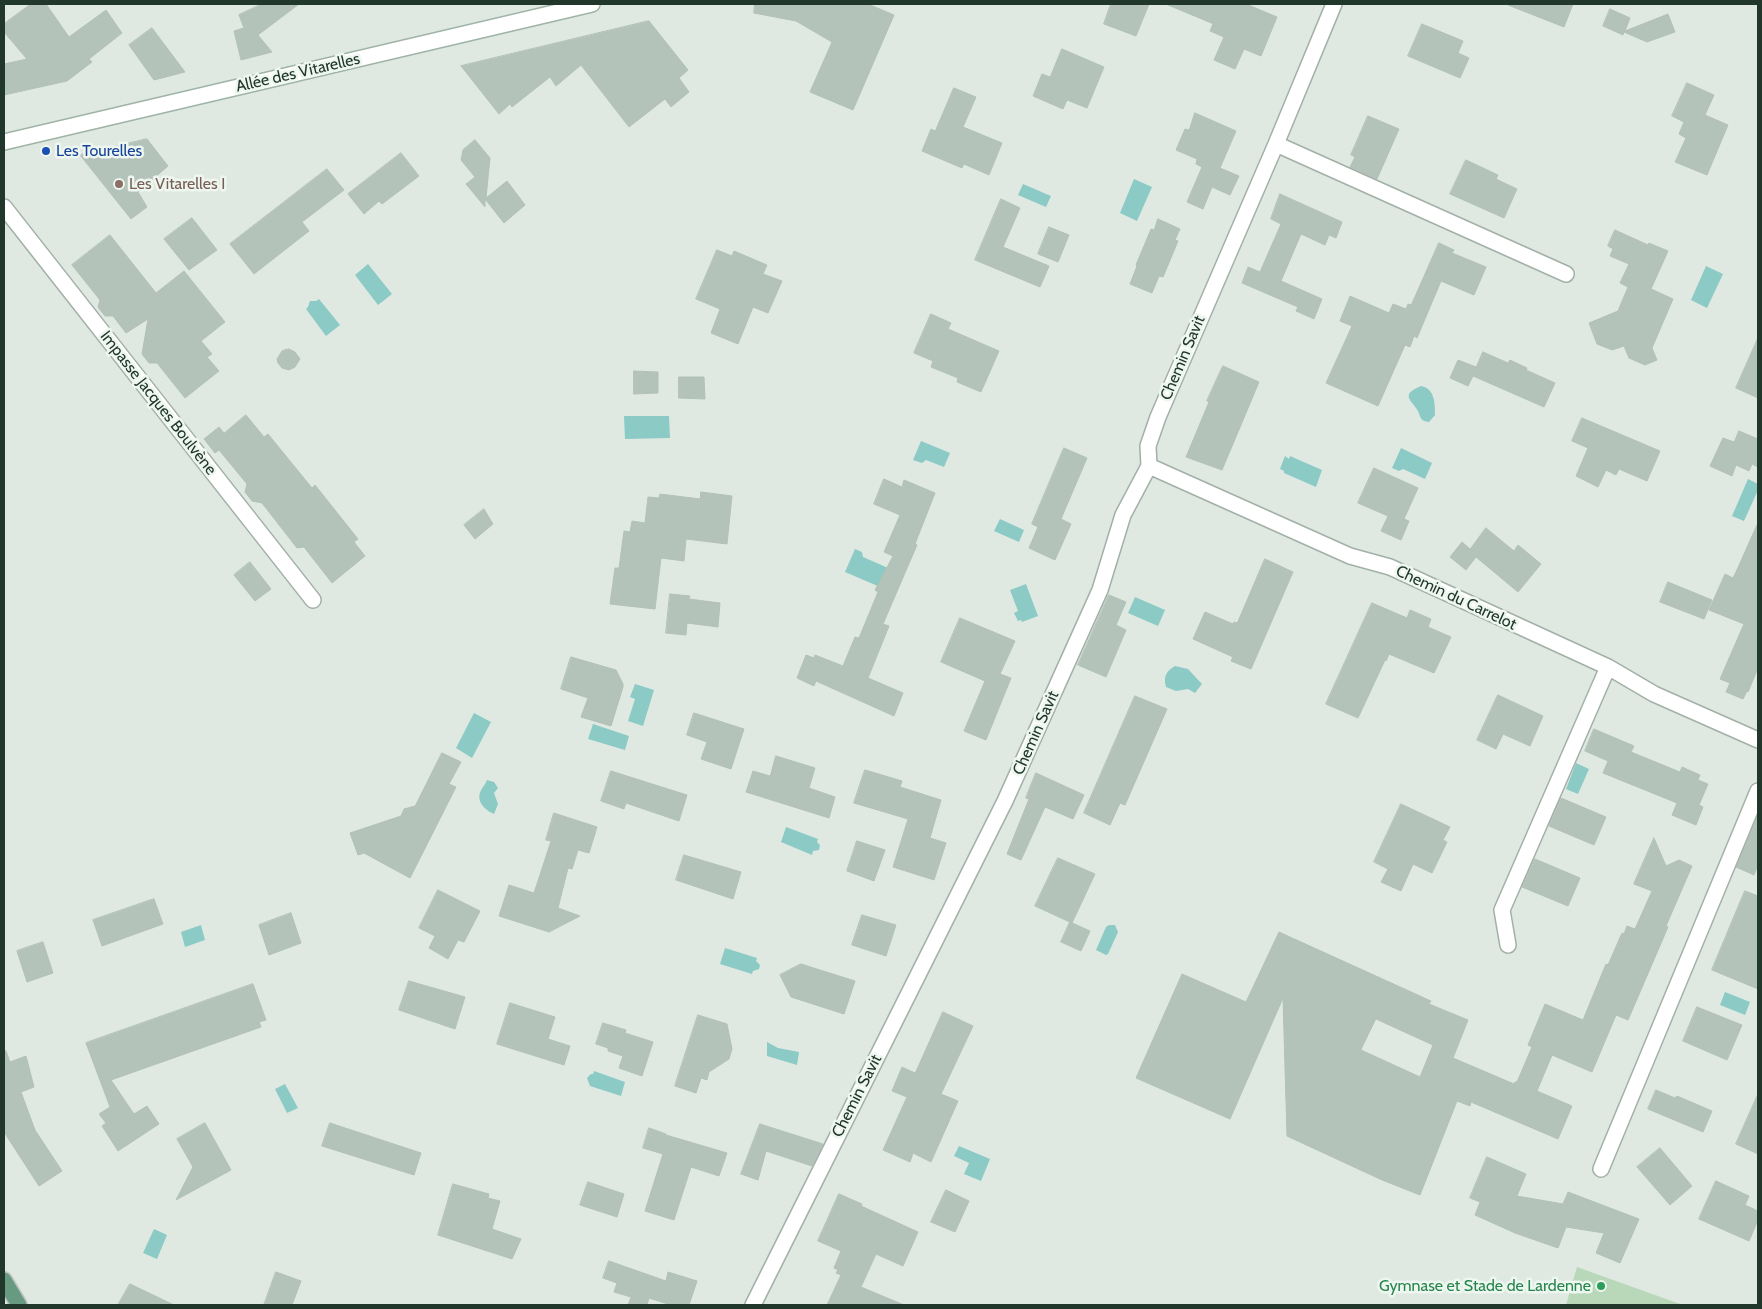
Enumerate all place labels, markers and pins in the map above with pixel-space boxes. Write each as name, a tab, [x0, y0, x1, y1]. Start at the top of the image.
place label: Les Tourelles	[56, 141, 142, 161]
marker: Les Tourelles	[40, 145, 52, 157]
place label: Les Vitarelles I	[129, 174, 225, 194]
marker: Les Vitarelles I	[113, 178, 125, 190]
place label: Gymnase et Stade de Lardenne	[1379, 1276, 1591, 1296]
marker: Gymnase et Stade de Lardenne	[1595, 1280, 1607, 1292]

